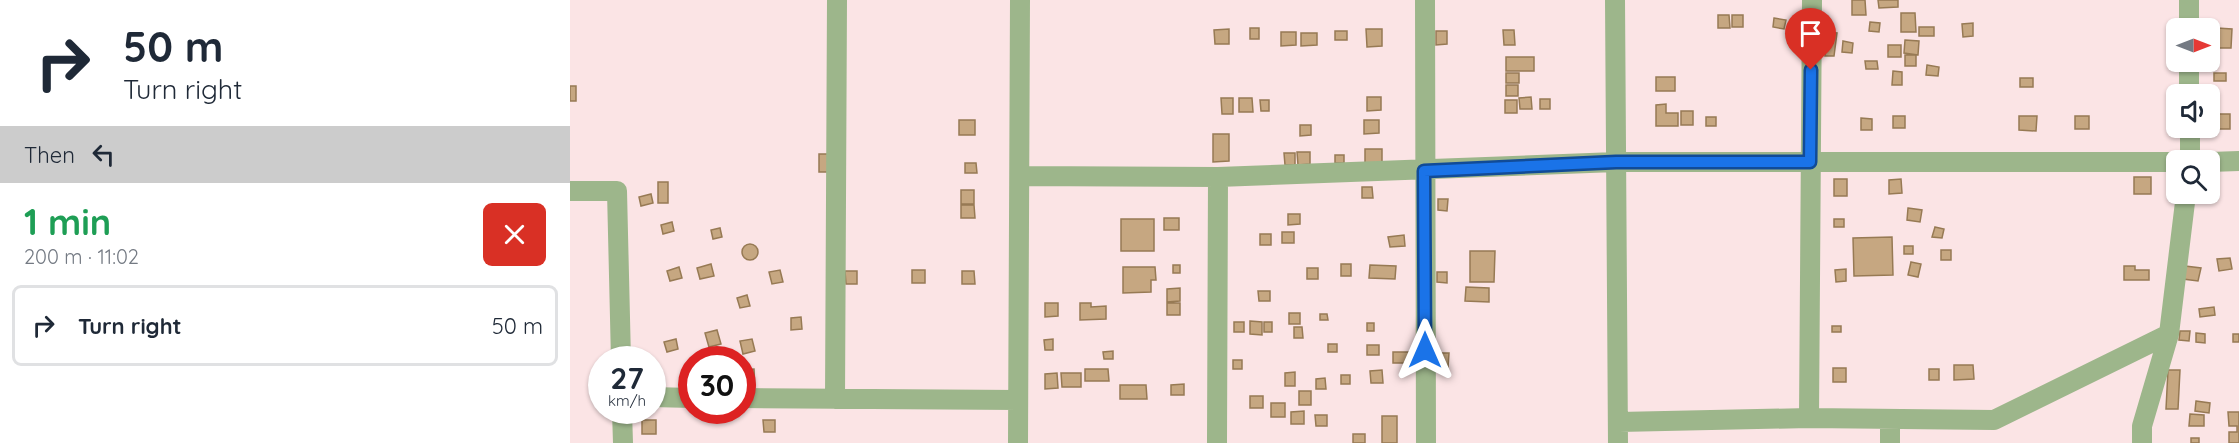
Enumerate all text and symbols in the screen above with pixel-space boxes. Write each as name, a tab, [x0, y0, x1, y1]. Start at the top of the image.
pin	[1785, 8, 1836, 70]
icon: arrive	[1794, 17, 1827, 50]
north arrow	[2166, 18, 2220, 72]
map controls	[2166, 18, 2220, 204]
text: 50 m	[123, 20, 223, 73]
icon: right	[24, 24, 102, 102]
text: Turn right	[123, 72, 242, 106]
button: sound	[2166, 84, 2220, 138]
icon: left	[87, 138, 120, 171]
text: Then	[24, 141, 75, 169]
button: search	[2166, 150, 2220, 204]
text: 1 min	[24, 199, 111, 244]
button: close	[483, 203, 546, 266]
text: 200 m · 11:02	[24, 244, 139, 269]
icon: right	[27, 309, 60, 342]
text: Turn right	[78, 312, 182, 340]
text: 50 m	[492, 312, 543, 340]
position arrow	[1393, 318, 1457, 382]
speed limit sign: 30	[678, 346, 756, 424]
text: 27	[610, 359, 644, 397]
text: km/h	[608, 391, 646, 410]

